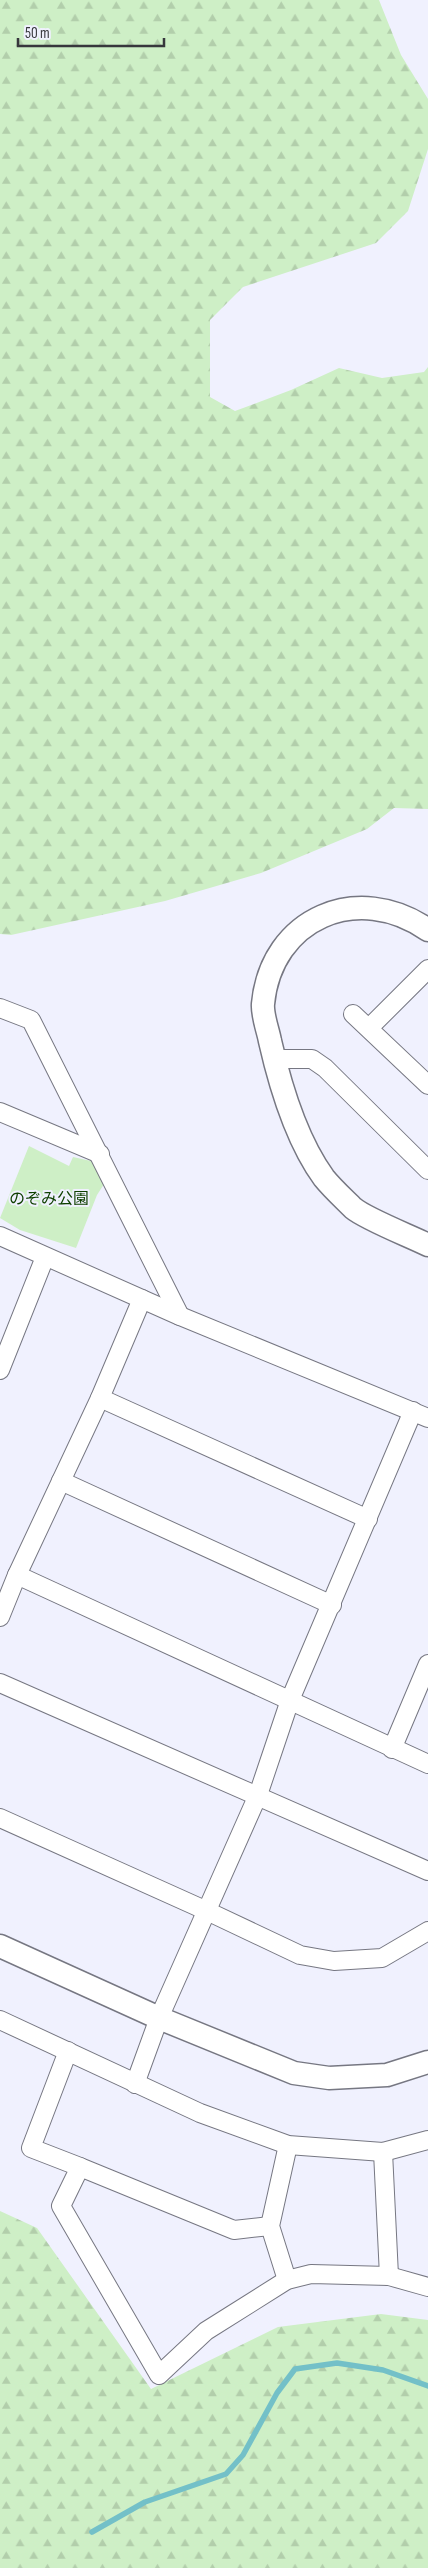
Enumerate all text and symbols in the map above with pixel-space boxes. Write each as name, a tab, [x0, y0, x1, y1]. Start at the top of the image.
scale bar	[18, 15, 164, 47]
text: 50 m	[25, 24, 50, 43]
park label: のぞみ公園	[9, 1190, 89, 1209]

